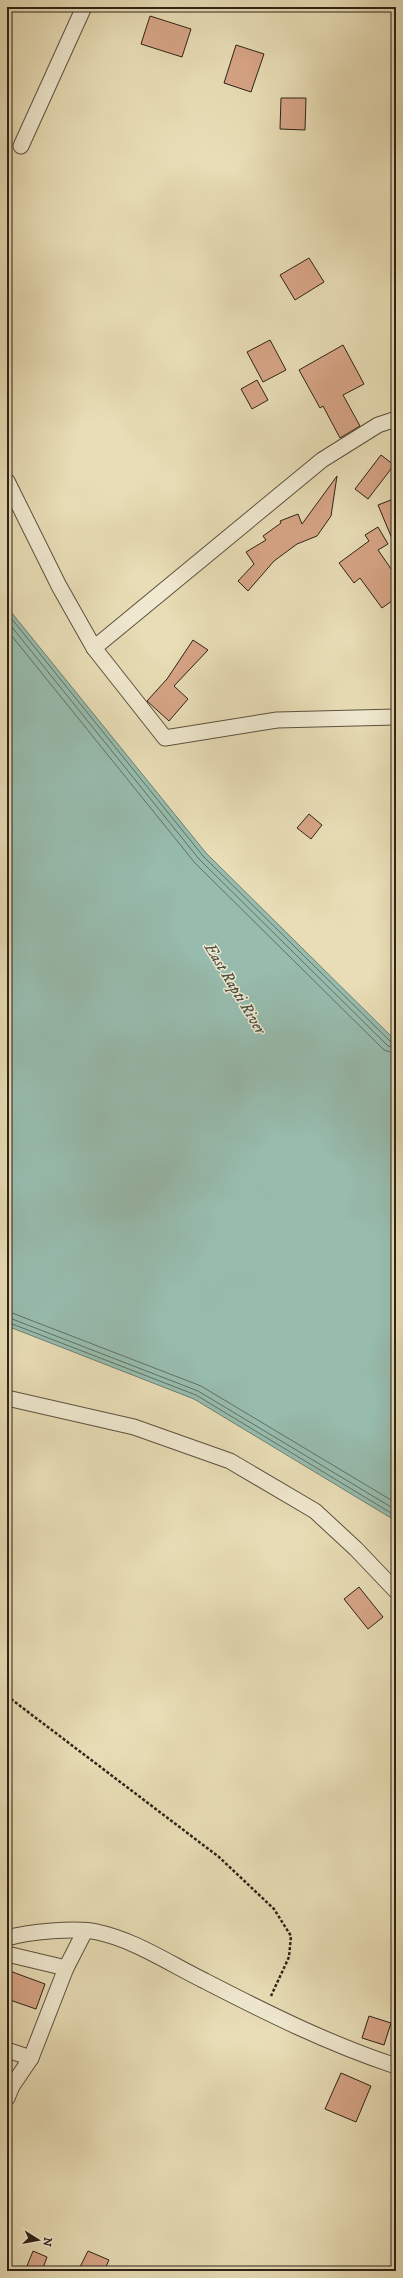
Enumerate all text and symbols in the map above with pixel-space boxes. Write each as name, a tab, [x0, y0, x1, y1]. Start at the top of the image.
water label: East Rapti River	[200, 938, 271, 1039]
north arrow	[18, 2220, 58, 2260]
text: N	[39, 2236, 55, 2247]

